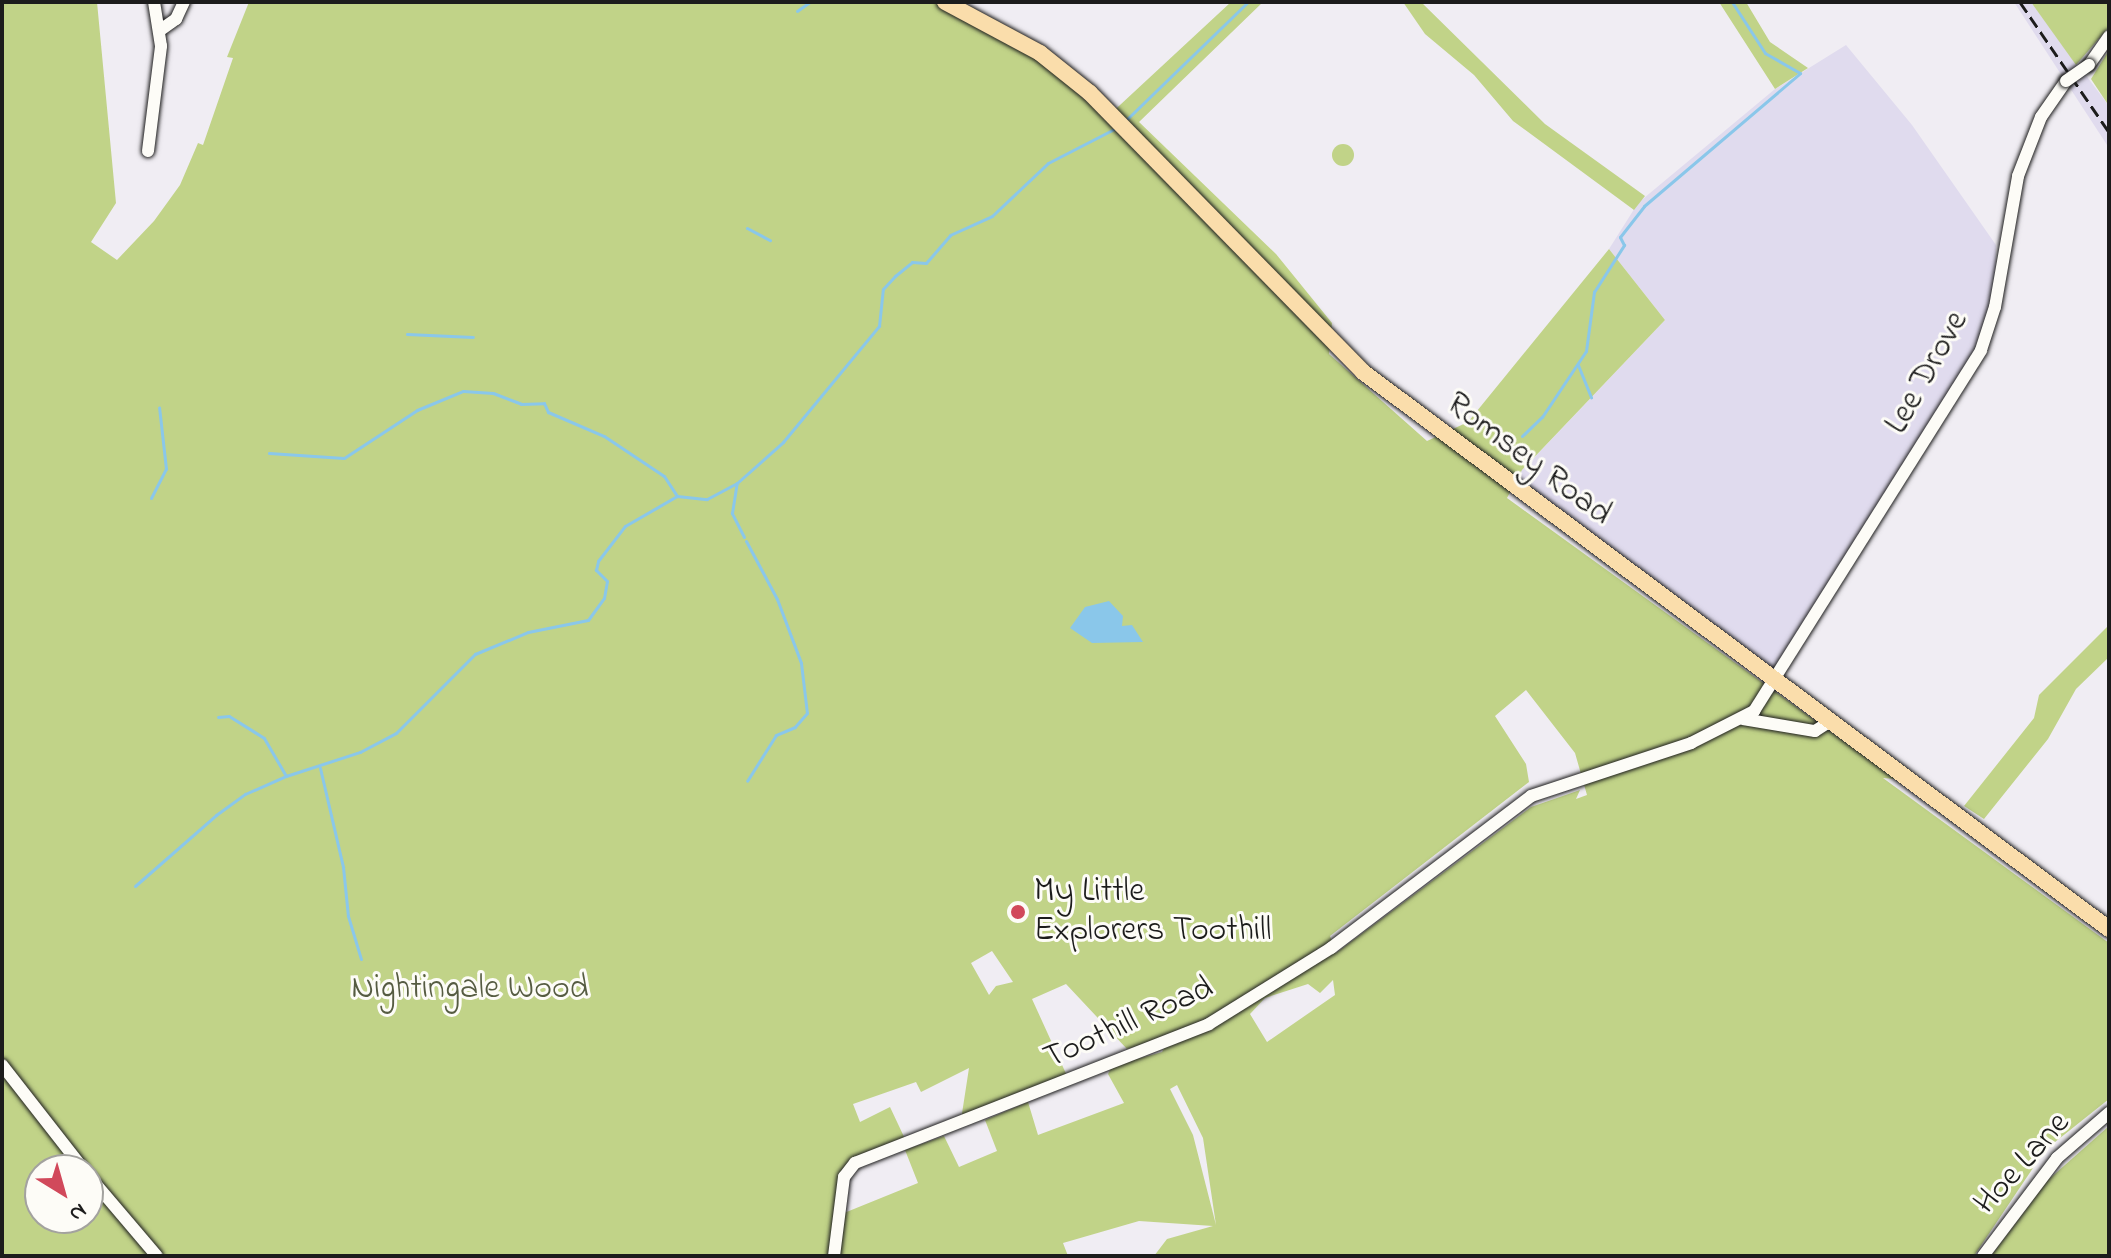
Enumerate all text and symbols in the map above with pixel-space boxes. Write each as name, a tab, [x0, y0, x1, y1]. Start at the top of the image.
street label: Lee Drove	[1878, 304, 1978, 442]
street label: Romsey Road	[1437, 385, 1619, 535]
place label: My Little Explorers Toothill	[1034, 872, 1271, 952]
marker: My Little Explorers Toothill	[1009, 903, 1027, 921]
street label: Toothill Road	[1038, 969, 1220, 1079]
park label: Nightingale Wood	[351, 970, 589, 1010]
street label: Hoe Lane	[1966, 1104, 2080, 1224]
north arrow	[24, 1154, 104, 1234]
text: N	[62, 1194, 93, 1229]

